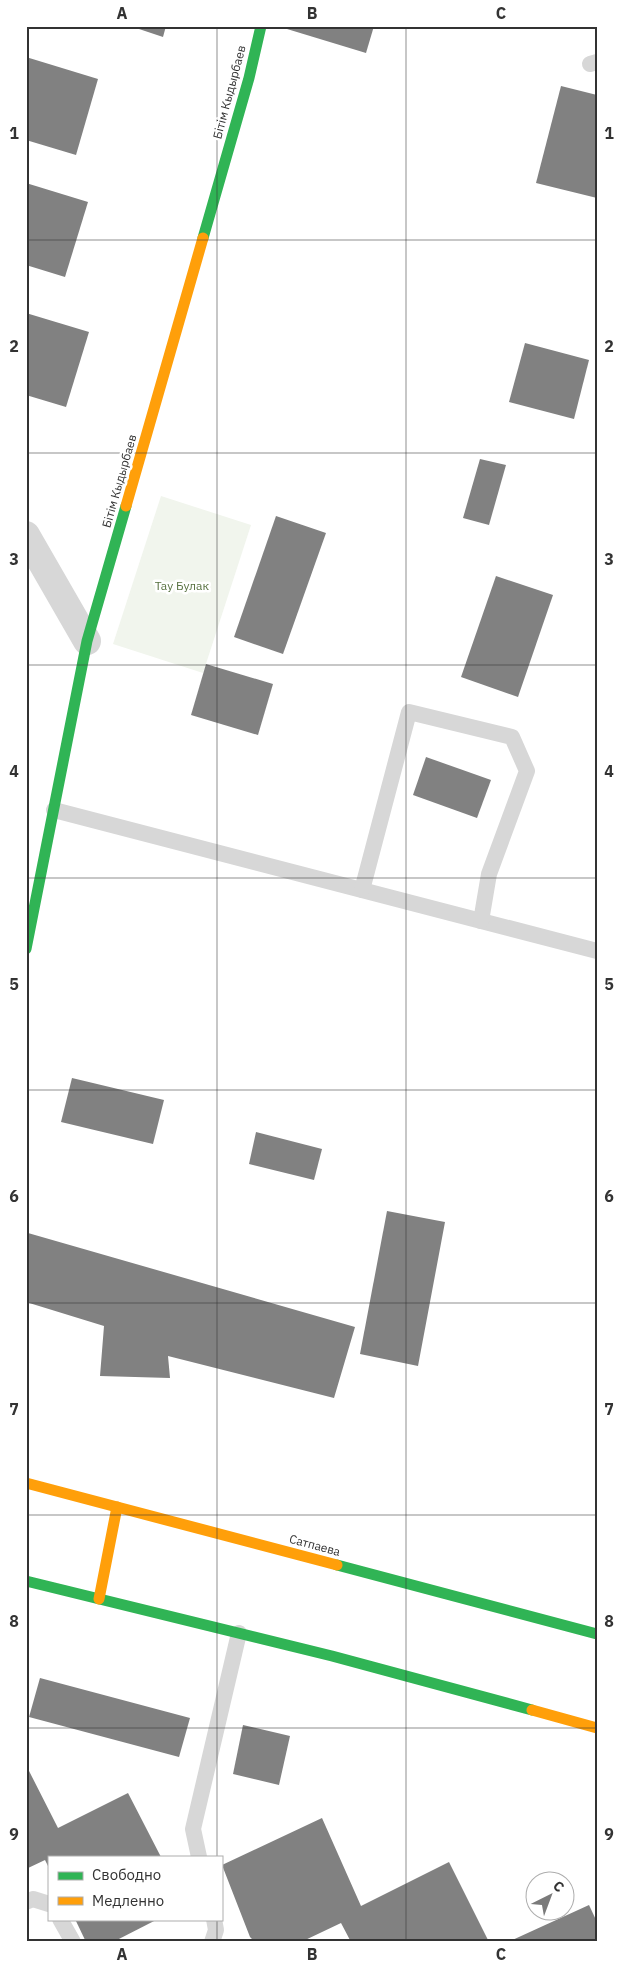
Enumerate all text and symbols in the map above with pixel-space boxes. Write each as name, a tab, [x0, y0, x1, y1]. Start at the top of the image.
text: A	[117, 3, 128, 23]
text: B	[307, 3, 318, 23]
text: C	[496, 3, 506, 23]
street label: Бiтiм Кыдырбаев	[209, 44, 249, 140]
text: 1	[9, 123, 19, 143]
text: 1	[604, 123, 614, 143]
text: 2	[9, 336, 19, 356]
text: 2	[604, 336, 614, 356]
street label: Бiтiм Кыдырбаев	[99, 433, 139, 529]
text: 3	[9, 549, 19, 569]
text: 3	[604, 549, 614, 569]
park label: Тау Булак	[155, 578, 210, 593]
text: 4	[9, 761, 19, 781]
text: 4	[604, 761, 614, 781]
text: 5	[9, 974, 19, 994]
text: 5	[604, 974, 614, 994]
text: 6	[9, 1186, 19, 1206]
text: 6	[604, 1186, 614, 1206]
text: 7	[9, 1399, 19, 1419]
text: 7	[604, 1399, 614, 1419]
street label: Сатпаева	[288, 1531, 343, 1559]
text: 8	[9, 1611, 19, 1631]
text: 8	[604, 1611, 614, 1631]
text: 9	[9, 1824, 19, 1844]
text: 9	[604, 1824, 614, 1844]
legend	[48, 1856, 222, 1920]
text: Свободно	[92, 1865, 161, 1884]
north arrow	[526, 1870, 576, 1920]
text: С	[549, 1877, 568, 1896]
text: Медленно	[92, 1891, 164, 1910]
text: A	[117, 1944, 128, 1964]
text: B	[307, 1944, 318, 1964]
text: C	[496, 1944, 506, 1964]

